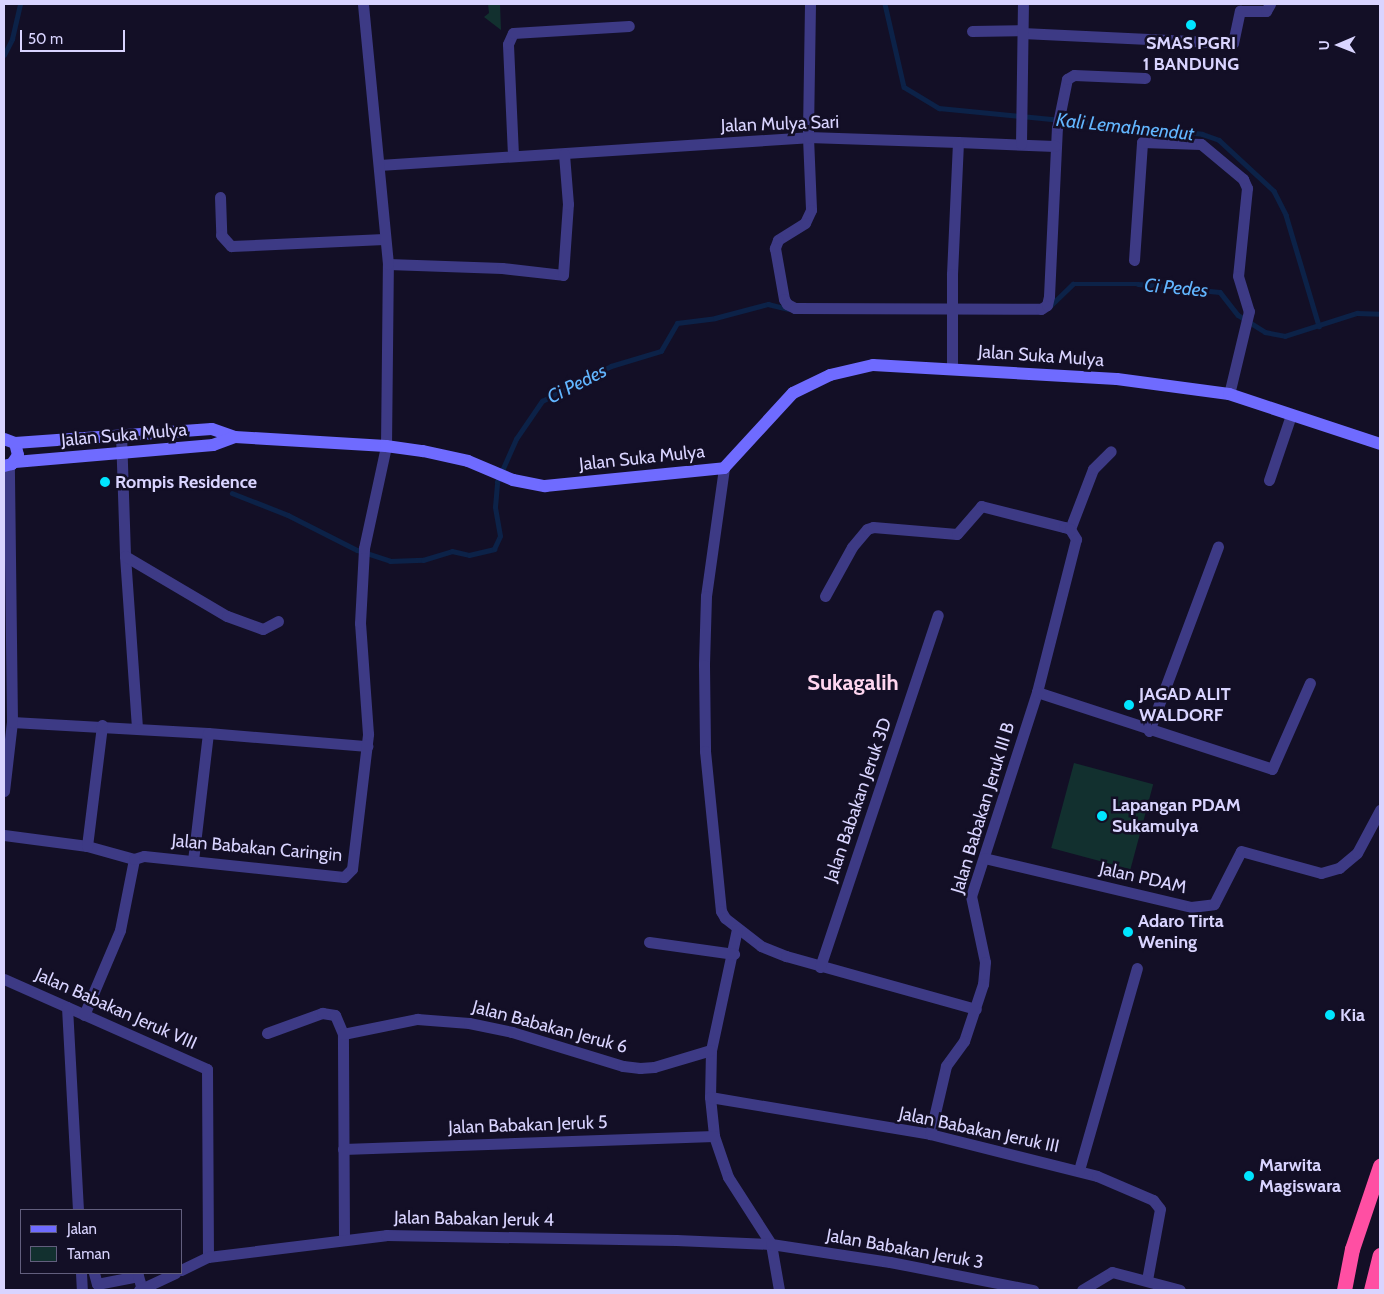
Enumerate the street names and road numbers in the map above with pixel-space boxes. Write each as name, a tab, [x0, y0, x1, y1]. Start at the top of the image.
street label: Jalan Mulya Sari	[720, 111, 840, 137]
street label: Jalan Suka Mulya	[977, 341, 1105, 371]
street label: Jalan Suka Mulya	[60, 419, 188, 451]
street label: Jalan Suka Mulya	[578, 441, 706, 475]
street label: Jalan Babakan Jeruk 3D	[820, 715, 896, 885]
street label: Jalan Babakan Jeruk III B	[947, 720, 1019, 896]
street label: Jalan Babakan Caringin	[171, 830, 343, 866]
street label: Jalan PDAM	[1097, 857, 1189, 899]
street label: Jalan Babakan Jeruk VIII	[32, 964, 200, 1054]
street label: Jalan Babakan Jeruk 6	[470, 996, 630, 1058]
street label: Jalan Babakan Jeruk III	[897, 1102, 1061, 1158]
street label: Jalan Babakan Jeruk 5	[448, 1111, 608, 1139]
street label: Jalan Babakan Jeruk 4	[394, 1207, 554, 1231]
street label: Jalan Babakan Jeruk 3	[825, 1225, 985, 1273]

